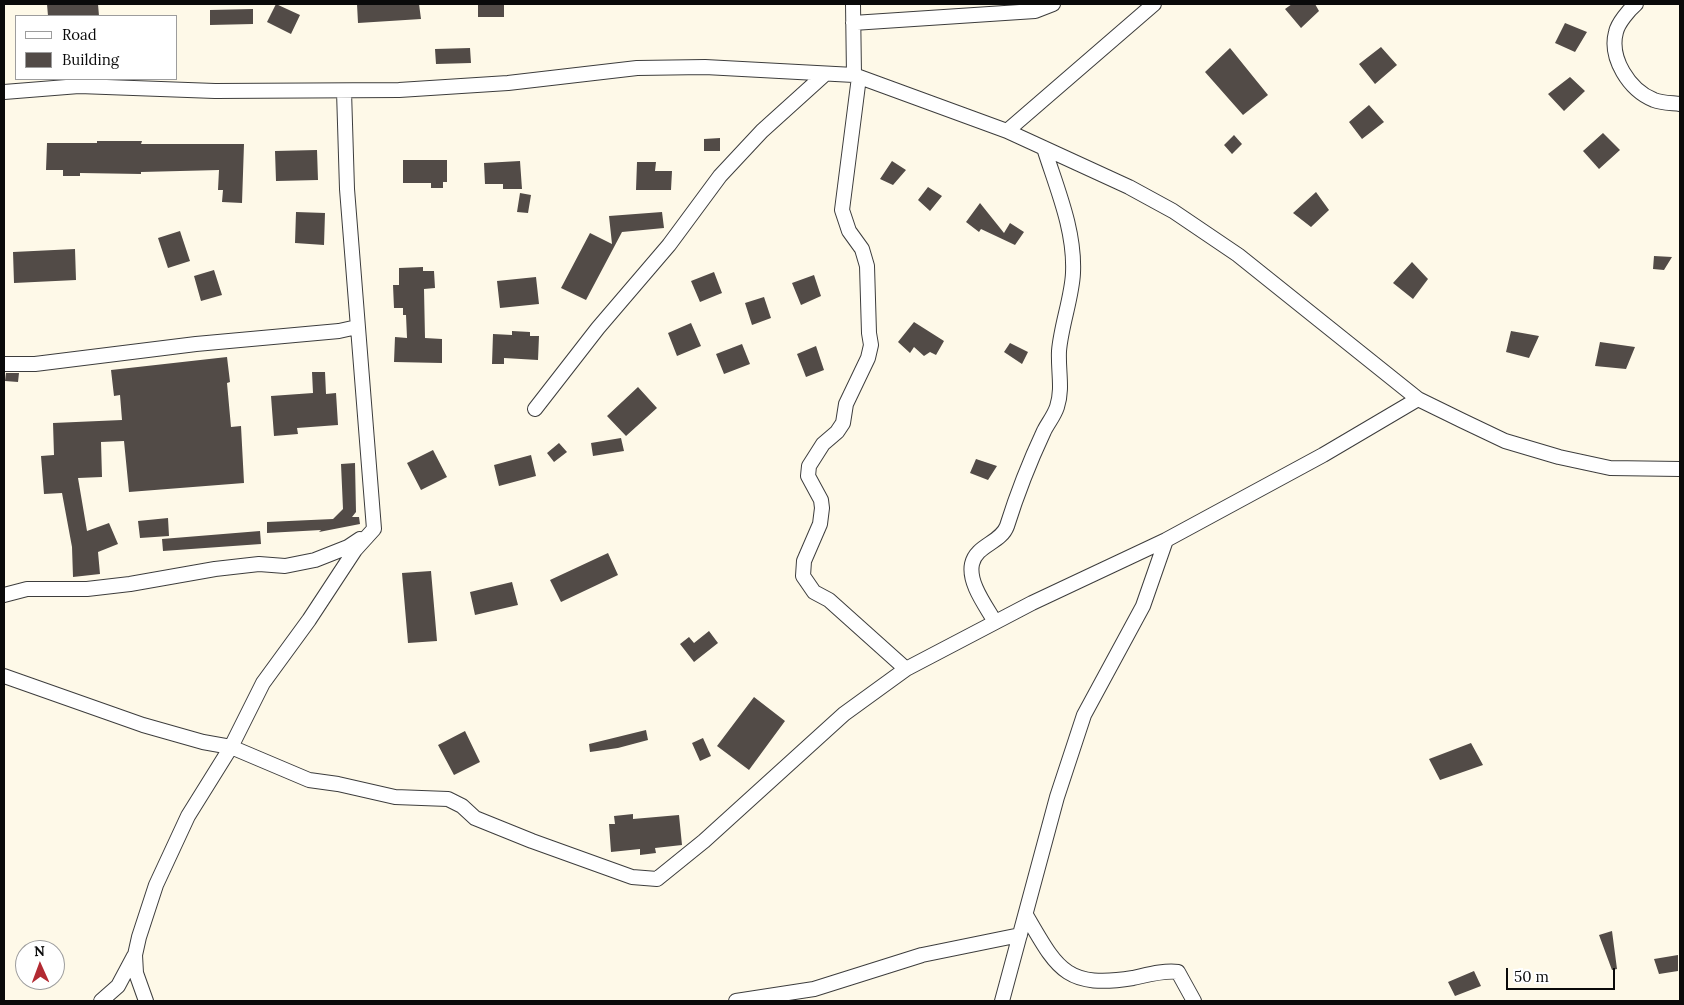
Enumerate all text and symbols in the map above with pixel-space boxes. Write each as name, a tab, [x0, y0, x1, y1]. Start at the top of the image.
legend	[15, 15, 178, 80]
text: Road	[62, 25, 97, 44]
text: Building	[62, 50, 119, 69]
north arrow	[15, 940, 65, 990]
text: N	[34, 942, 45, 960]
scale bar	[1509, 958, 1618, 990]
text: 50 m	[1514, 967, 1549, 986]

